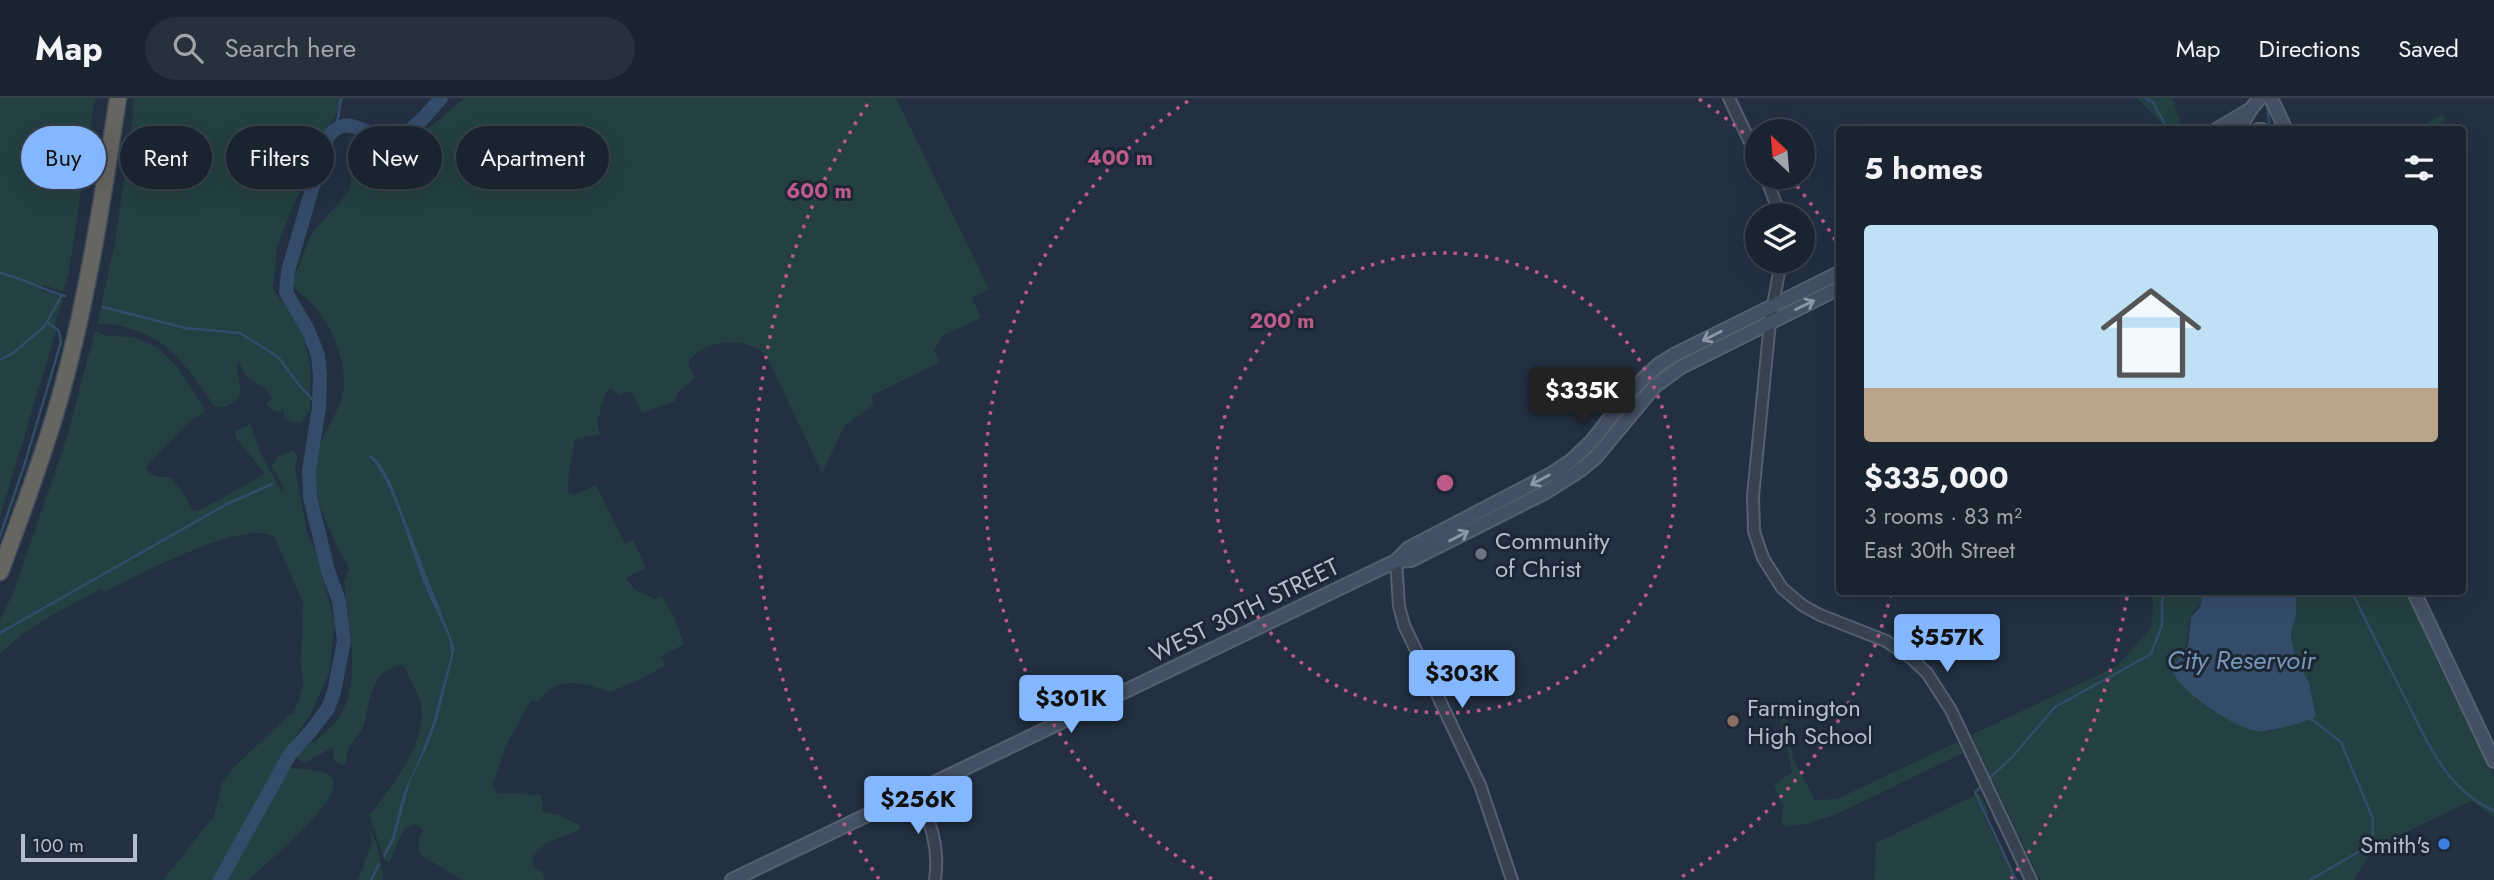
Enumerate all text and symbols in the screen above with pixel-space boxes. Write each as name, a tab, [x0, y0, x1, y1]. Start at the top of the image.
search box	[145, 17, 635, 80]
text: Map	[35, 25, 103, 72]
icon: search	[169, 29, 207, 67]
text: Search here	[225, 29, 356, 67]
text: Map	[2176, 31, 2221, 66]
text: Directions	[2259, 31, 2360, 66]
text: Saved	[2398, 31, 2459, 66]
north arrow	[1745, 119, 1815, 189]
map controls	[1745, 119, 1815, 273]
chip: Buy	[21, 126, 106, 189]
chip: Rent	[120, 126, 212, 189]
chip: Filters	[226, 126, 334, 189]
chip: New	[348, 126, 442, 189]
chip: Apartment	[456, 126, 609, 189]
text: 400 m	[1087, 143, 1153, 173]
text: 5 homes	[1864, 147, 1983, 190]
icon: filters	[2400, 149, 2438, 187]
text: 600 m	[786, 176, 852, 206]
button: layers	[1745, 203, 1815, 273]
icon: home	[2088, 270, 2214, 396]
one-way arrow	[1794, 298, 1815, 311]
text: 200 m	[1249, 306, 1315, 336]
one-way arrow	[1702, 329, 1723, 343]
pin: $335K	[1533, 368, 1631, 427]
text: $335K	[1545, 373, 1619, 407]
text: $335,000	[1864, 456, 2009, 499]
centre of rings	[1433, 471, 1457, 495]
one-way arrow	[1531, 473, 1551, 487]
text: 3 rooms · 83 m²	[1864, 499, 2022, 533]
place label: Community of Christ	[1495, 523, 1610, 586]
one-way arrow	[1448, 528, 1469, 542]
text: East 30th Street	[1864, 533, 2015, 567]
marker: Community of Christ	[1473, 546, 1489, 562]
street label: WEST 30TH STREET	[1143, 549, 1345, 671]
pin: $557K	[1898, 614, 1996, 674]
text: $557K	[1910, 620, 1984, 654]
water label: City Reservoir	[2167, 641, 2316, 679]
pin: $303K	[1413, 650, 1511, 710]
text: $303K	[1425, 656, 1499, 690]
pin: $301K	[1022, 676, 1120, 735]
text: $301K	[1035, 681, 1107, 715]
place label: Farmington High School	[1747, 690, 1873, 753]
marker: Farmington High School	[1725, 713, 1741, 729]
pin: $256K	[869, 776, 967, 836]
text: $256K	[880, 782, 956, 816]
place label: Smith's	[2360, 827, 2430, 862]
scale bar	[21, 831, 136, 863]
text: 100 m	[32, 832, 84, 859]
marker: Smith's	[2436, 836, 2452, 852]

